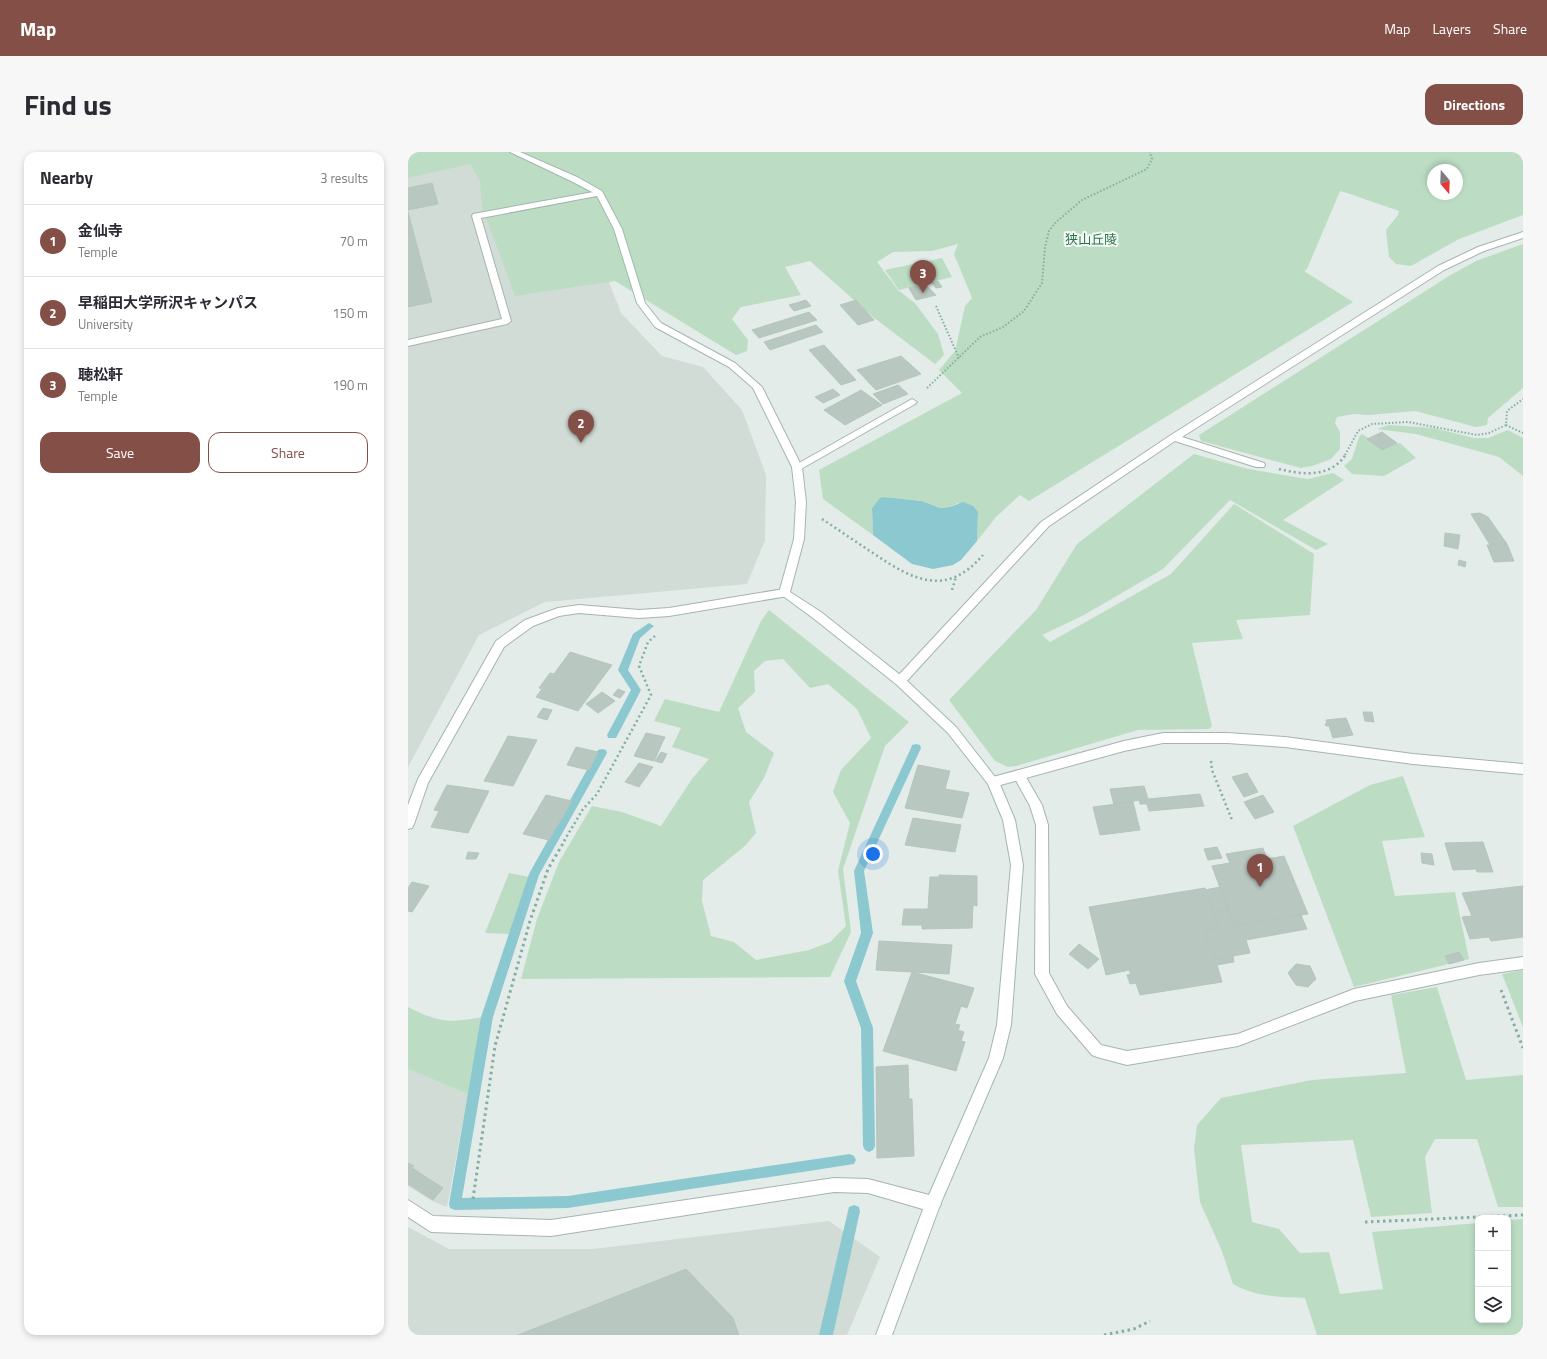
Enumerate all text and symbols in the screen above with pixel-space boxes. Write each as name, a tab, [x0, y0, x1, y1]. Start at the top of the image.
text: Map	[20, 14, 56, 43]
text: Map	[1384, 18, 1410, 39]
text: Layers	[1432, 18, 1471, 39]
text: Share	[1493, 18, 1527, 39]
text: Find us	[24, 83, 112, 126]
button: Directions	[1425, 84, 1523, 125]
north arrow	[1427, 164, 1463, 200]
text: Nearby	[40, 165, 93, 191]
text: 3 results	[320, 168, 368, 188]
text: 金仙寺	[78, 219, 123, 242]
park label: 狭山丘陵	[1065, 229, 1117, 249]
text: 1	[49, 231, 57, 251]
text: 70 m	[340, 231, 368, 251]
text: Temple	[78, 242, 118, 262]
pin: 3	[910, 260, 936, 293]
text: 早稲田大学所沢キャンパス	[78, 291, 258, 314]
text: 2	[49, 303, 57, 323]
text: 150 m	[332, 303, 368, 323]
text: University	[78, 314, 133, 334]
text: 聴松軒	[78, 363, 123, 386]
text: 3	[49, 375, 57, 395]
text: 190 m	[332, 375, 368, 395]
text: Temple	[78, 386, 118, 406]
pin: 2	[568, 410, 594, 443]
button: Save	[40, 432, 200, 473]
button: Share	[208, 432, 368, 473]
your location	[863, 844, 883, 864]
pin: 1	[1247, 854, 1273, 887]
map controls	[1475, 1215, 1511, 1323]
button: +	[1475, 1215, 1511, 1251]
button: −	[1475, 1251, 1511, 1287]
button: layers	[1475, 1287, 1511, 1323]

